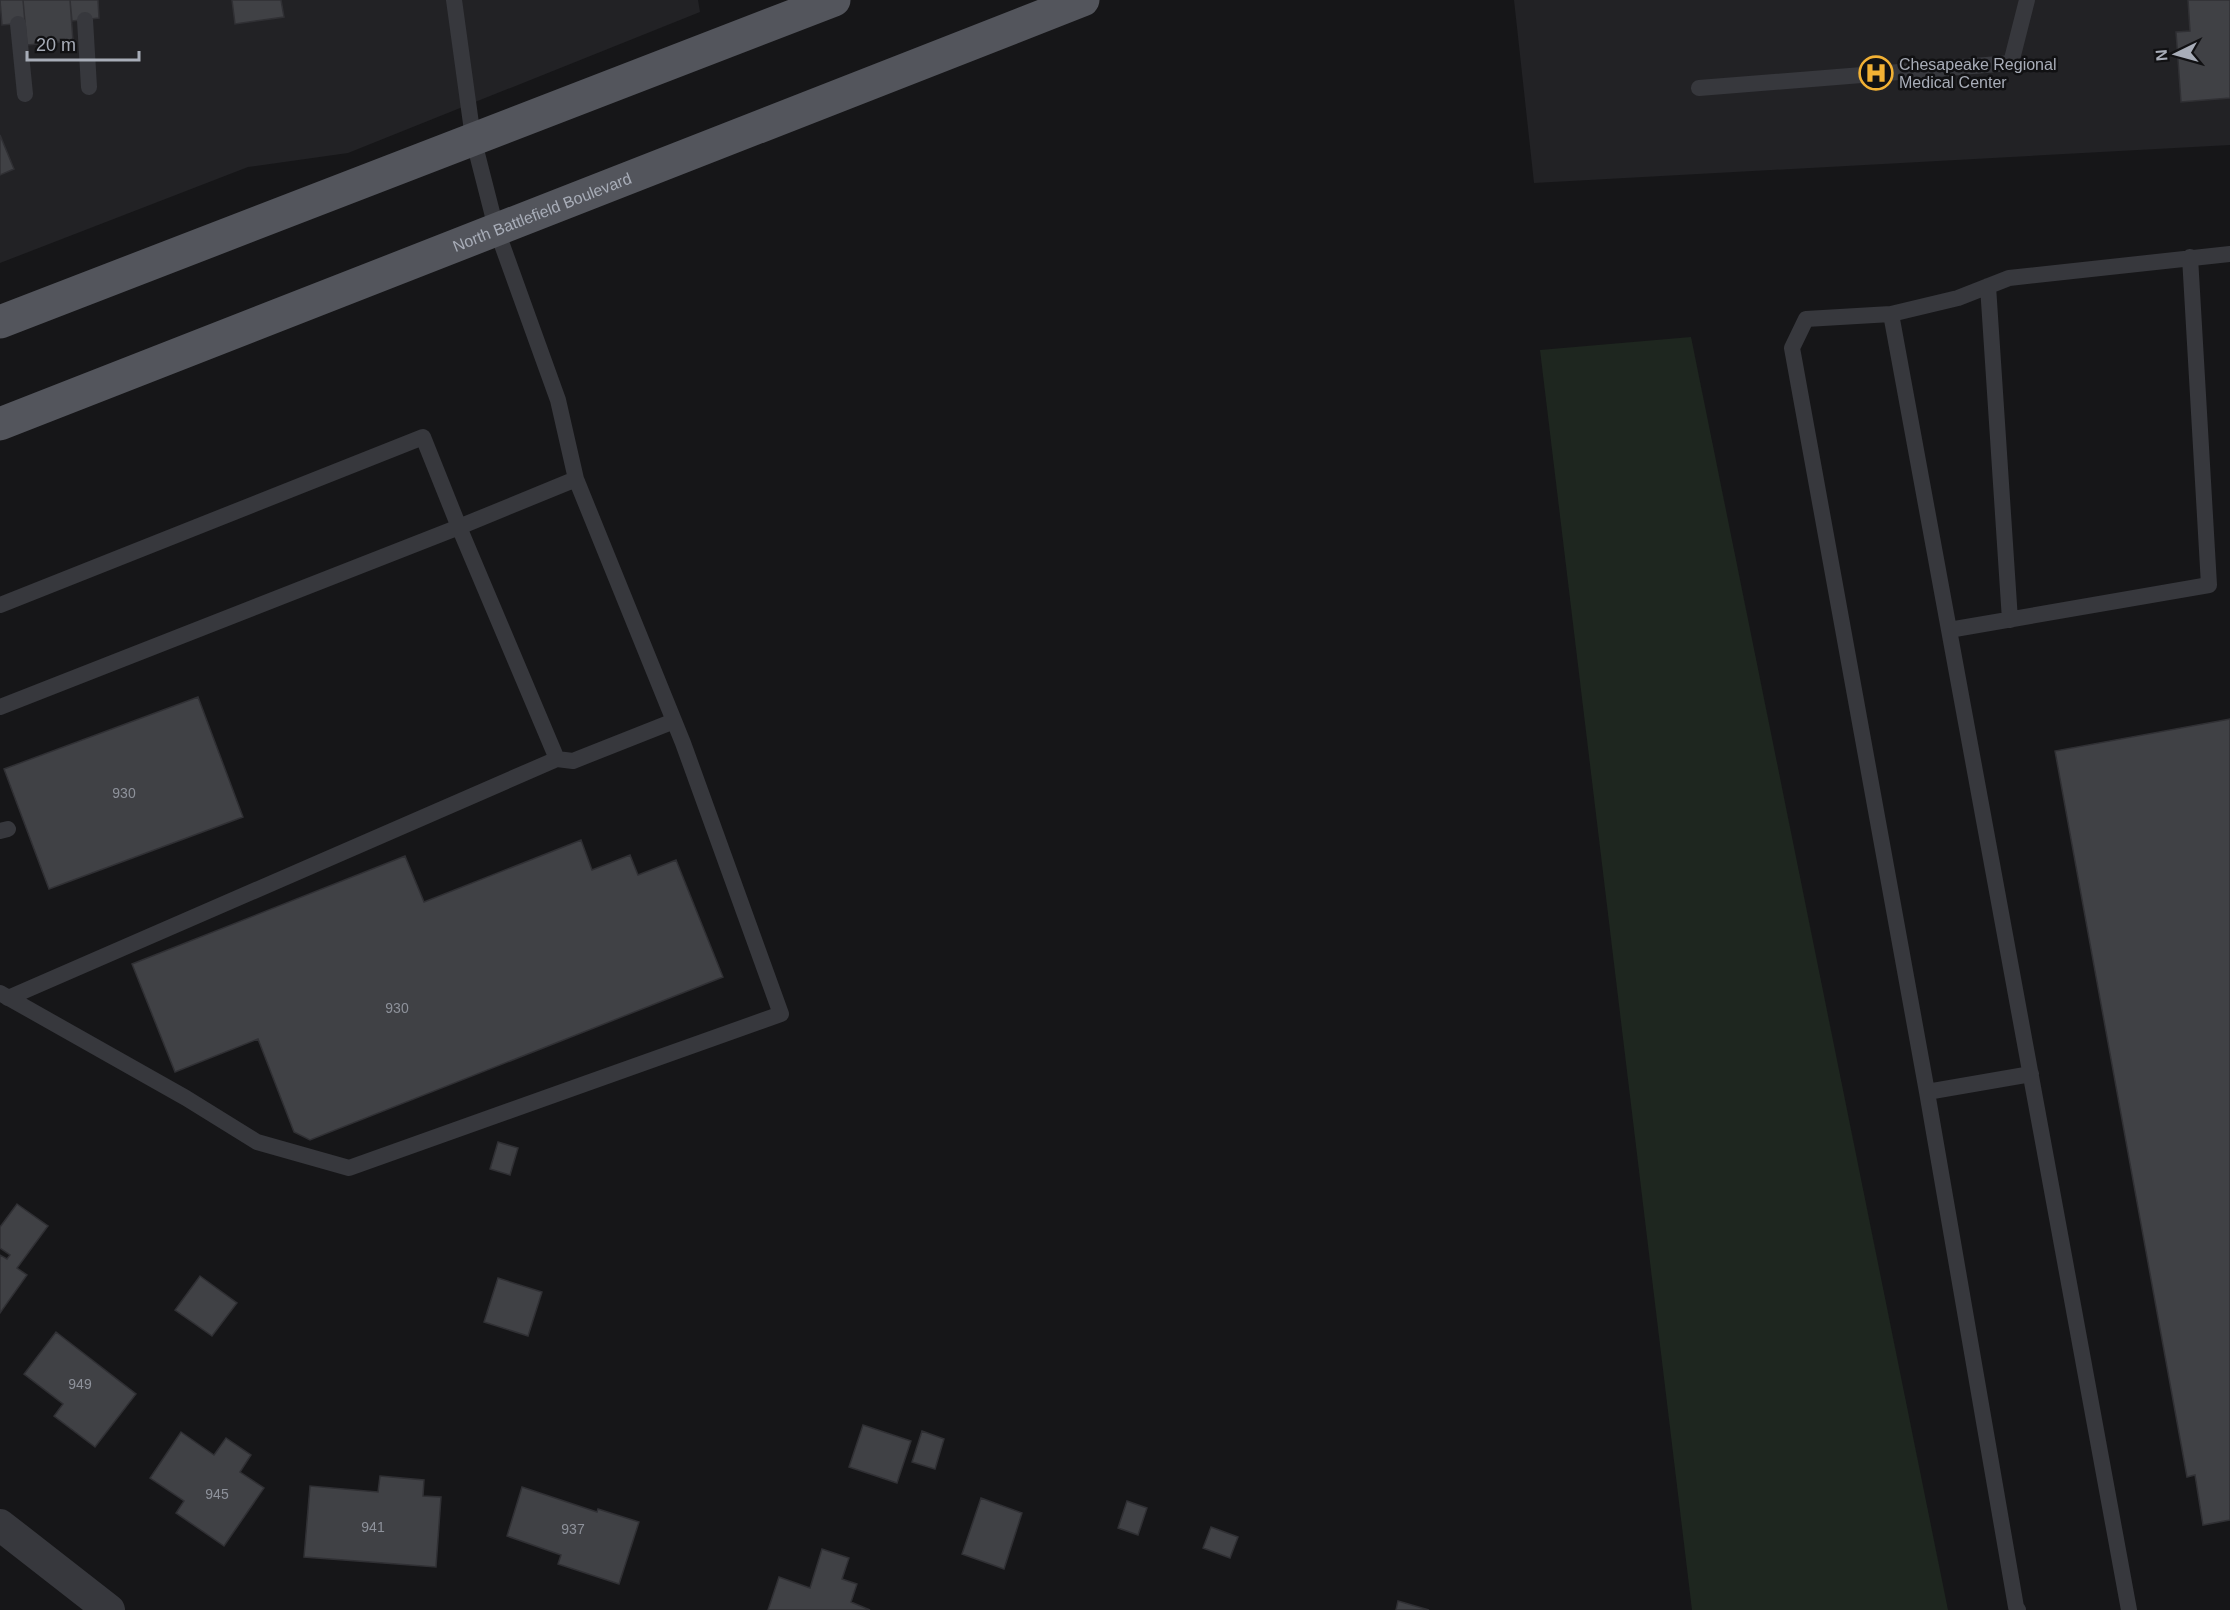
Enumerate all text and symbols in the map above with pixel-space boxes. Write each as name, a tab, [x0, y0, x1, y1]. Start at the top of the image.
scale bar	[27, 24, 140, 62]
north arrow	[2146, 24, 2206, 84]
text: 20 m	[36, 35, 76, 55]
text: N	[2153, 49, 2171, 62]
hospital icon: Chesapeake Regional Medical Center	[1858, 55, 1894, 91]
place label: Chesapeake Regional Medical Center	[1899, 56, 2056, 91]
street label: North Battlefield Boulevard	[450, 169, 634, 254]
house number: 930	[112, 785, 136, 801]
house number: 930	[385, 1000, 409, 1016]
house number: 949	[68, 1376, 92, 1392]
house number: 945	[205, 1486, 229, 1502]
house number: 941	[361, 1519, 385, 1535]
house number: 937	[561, 1521, 585, 1537]

